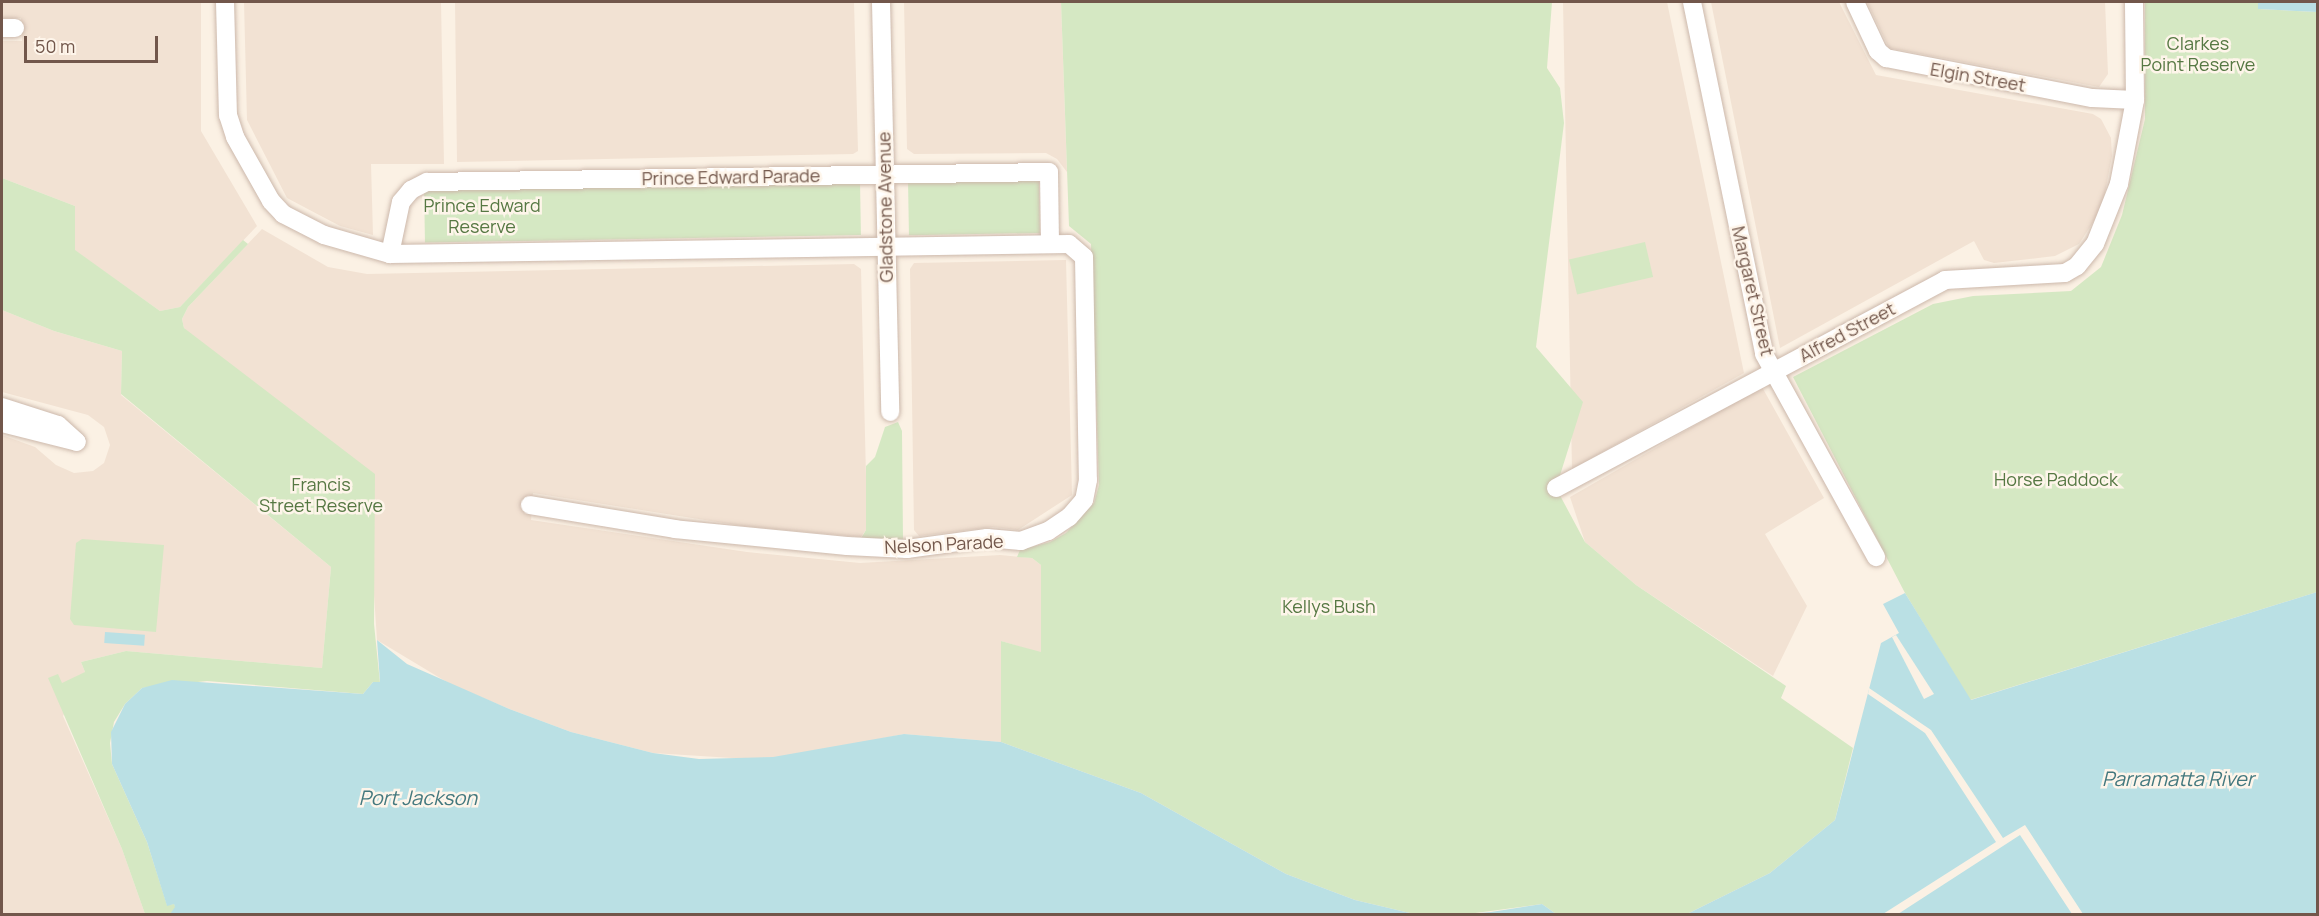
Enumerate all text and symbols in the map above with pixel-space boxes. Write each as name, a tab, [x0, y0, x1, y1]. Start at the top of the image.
scale bar	[27, 24, 160, 62]
park label: Clarkes Point Reserve	[2141, 33, 2255, 76]
text: 50 m	[35, 34, 75, 58]
street label: Elgin Street	[1929, 58, 2027, 96]
street label: Gladstone Avenue	[873, 131, 897, 283]
street label: Prince Edward Parade	[642, 165, 820, 189]
park label: Prince Edward Reserve	[423, 195, 541, 238]
street label: Margaret Street	[1728, 224, 1778, 358]
street label: Alfred Street	[1795, 298, 1899, 366]
park label: Horse Paddock	[1994, 468, 2118, 490]
park label: Francis Street Reserve	[259, 474, 383, 516]
street label: Nelson Parade	[884, 530, 1004, 558]
park label: Kellys Bush	[1282, 595, 1376, 617]
water label: Parramatta River	[2102, 766, 2254, 790]
water label: Port Jackson	[359, 785, 477, 809]

